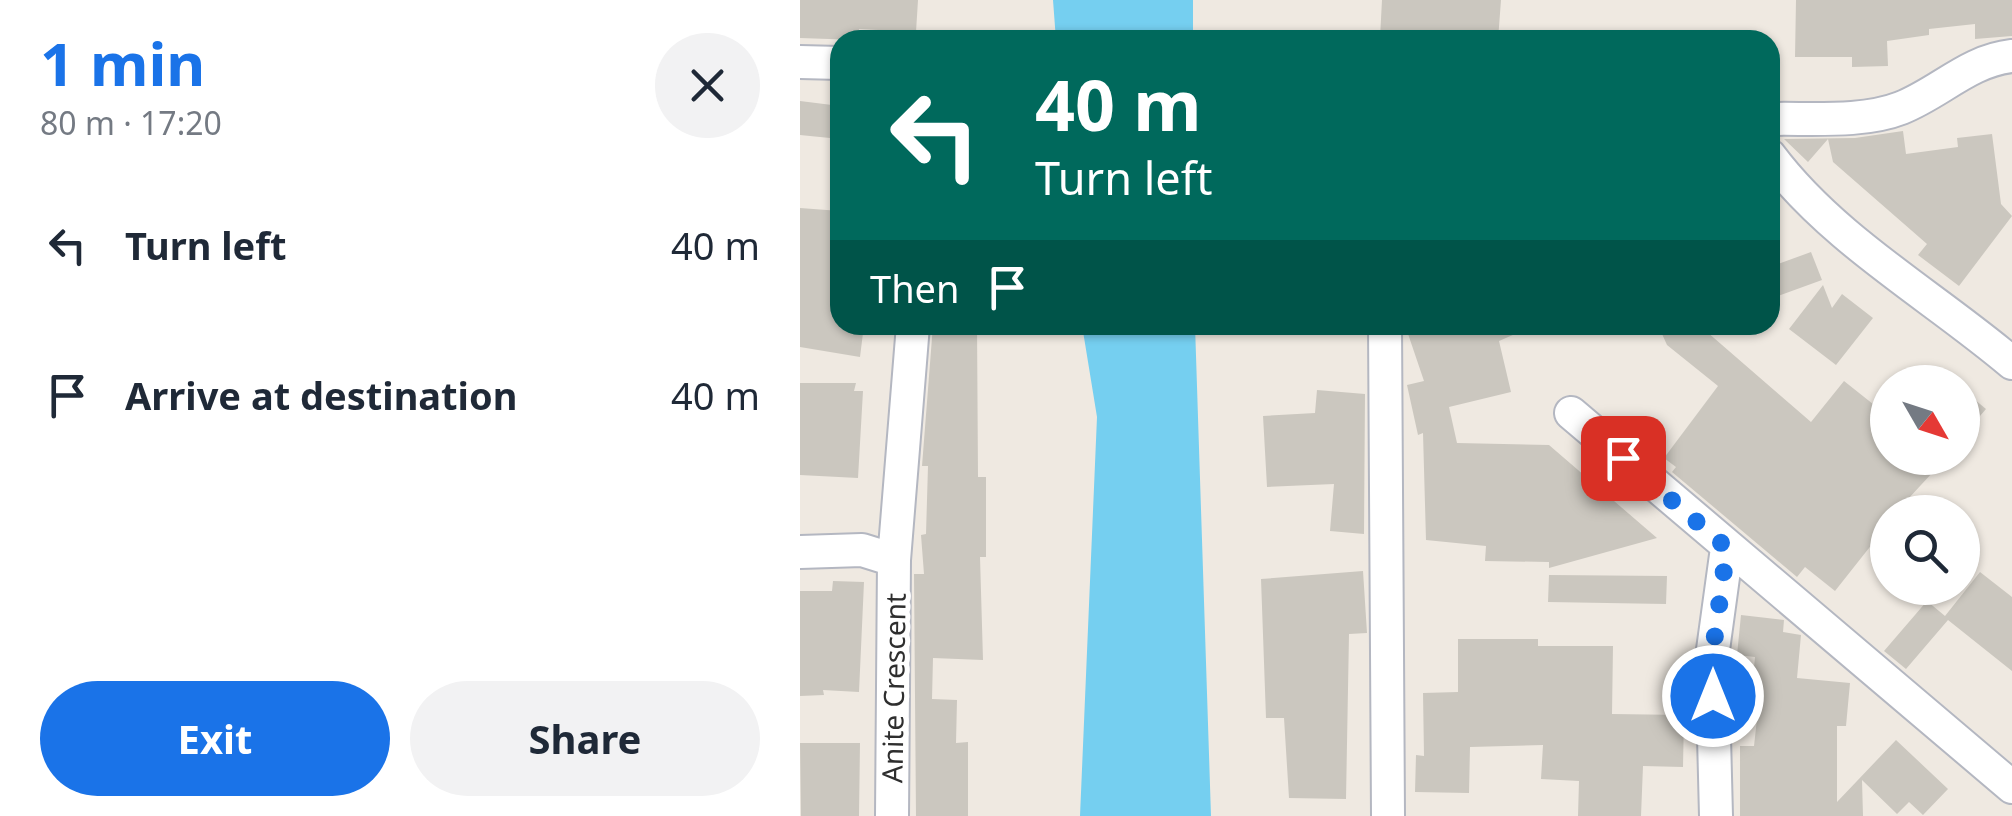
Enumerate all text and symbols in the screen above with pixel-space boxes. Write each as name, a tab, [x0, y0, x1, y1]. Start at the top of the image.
text: 1 min	[40, 22, 205, 104]
button: close	[655, 33, 760, 138]
text: 40 m	[1035, 56, 1202, 152]
icon: left	[870, 70, 1000, 200]
text: 80 m · 17:20	[40, 101, 222, 144]
text: Turn left	[1035, 147, 1212, 208]
icon: left	[40, 218, 95, 273]
text: Turn left	[125, 219, 287, 271]
text: 40 m	[671, 219, 760, 271]
icon: arrive	[980, 260, 1035, 315]
text: Then	[870, 262, 960, 314]
north arrow	[1870, 365, 1980, 475]
map controls	[1870, 365, 1980, 605]
icon: arrive	[40, 368, 95, 423]
text: Arrive at destination	[125, 369, 517, 421]
text: 40 m	[671, 369, 760, 421]
pin	[1581, 416, 1666, 501]
icon: arrive	[1596, 431, 1651, 486]
button: search	[1870, 495, 1980, 605]
street label: Anite Crescent	[872, 593, 914, 783]
position arrow	[1661, 644, 1765, 748]
button: Exit	[40, 681, 390, 796]
button: Share	[410, 681, 760, 796]

